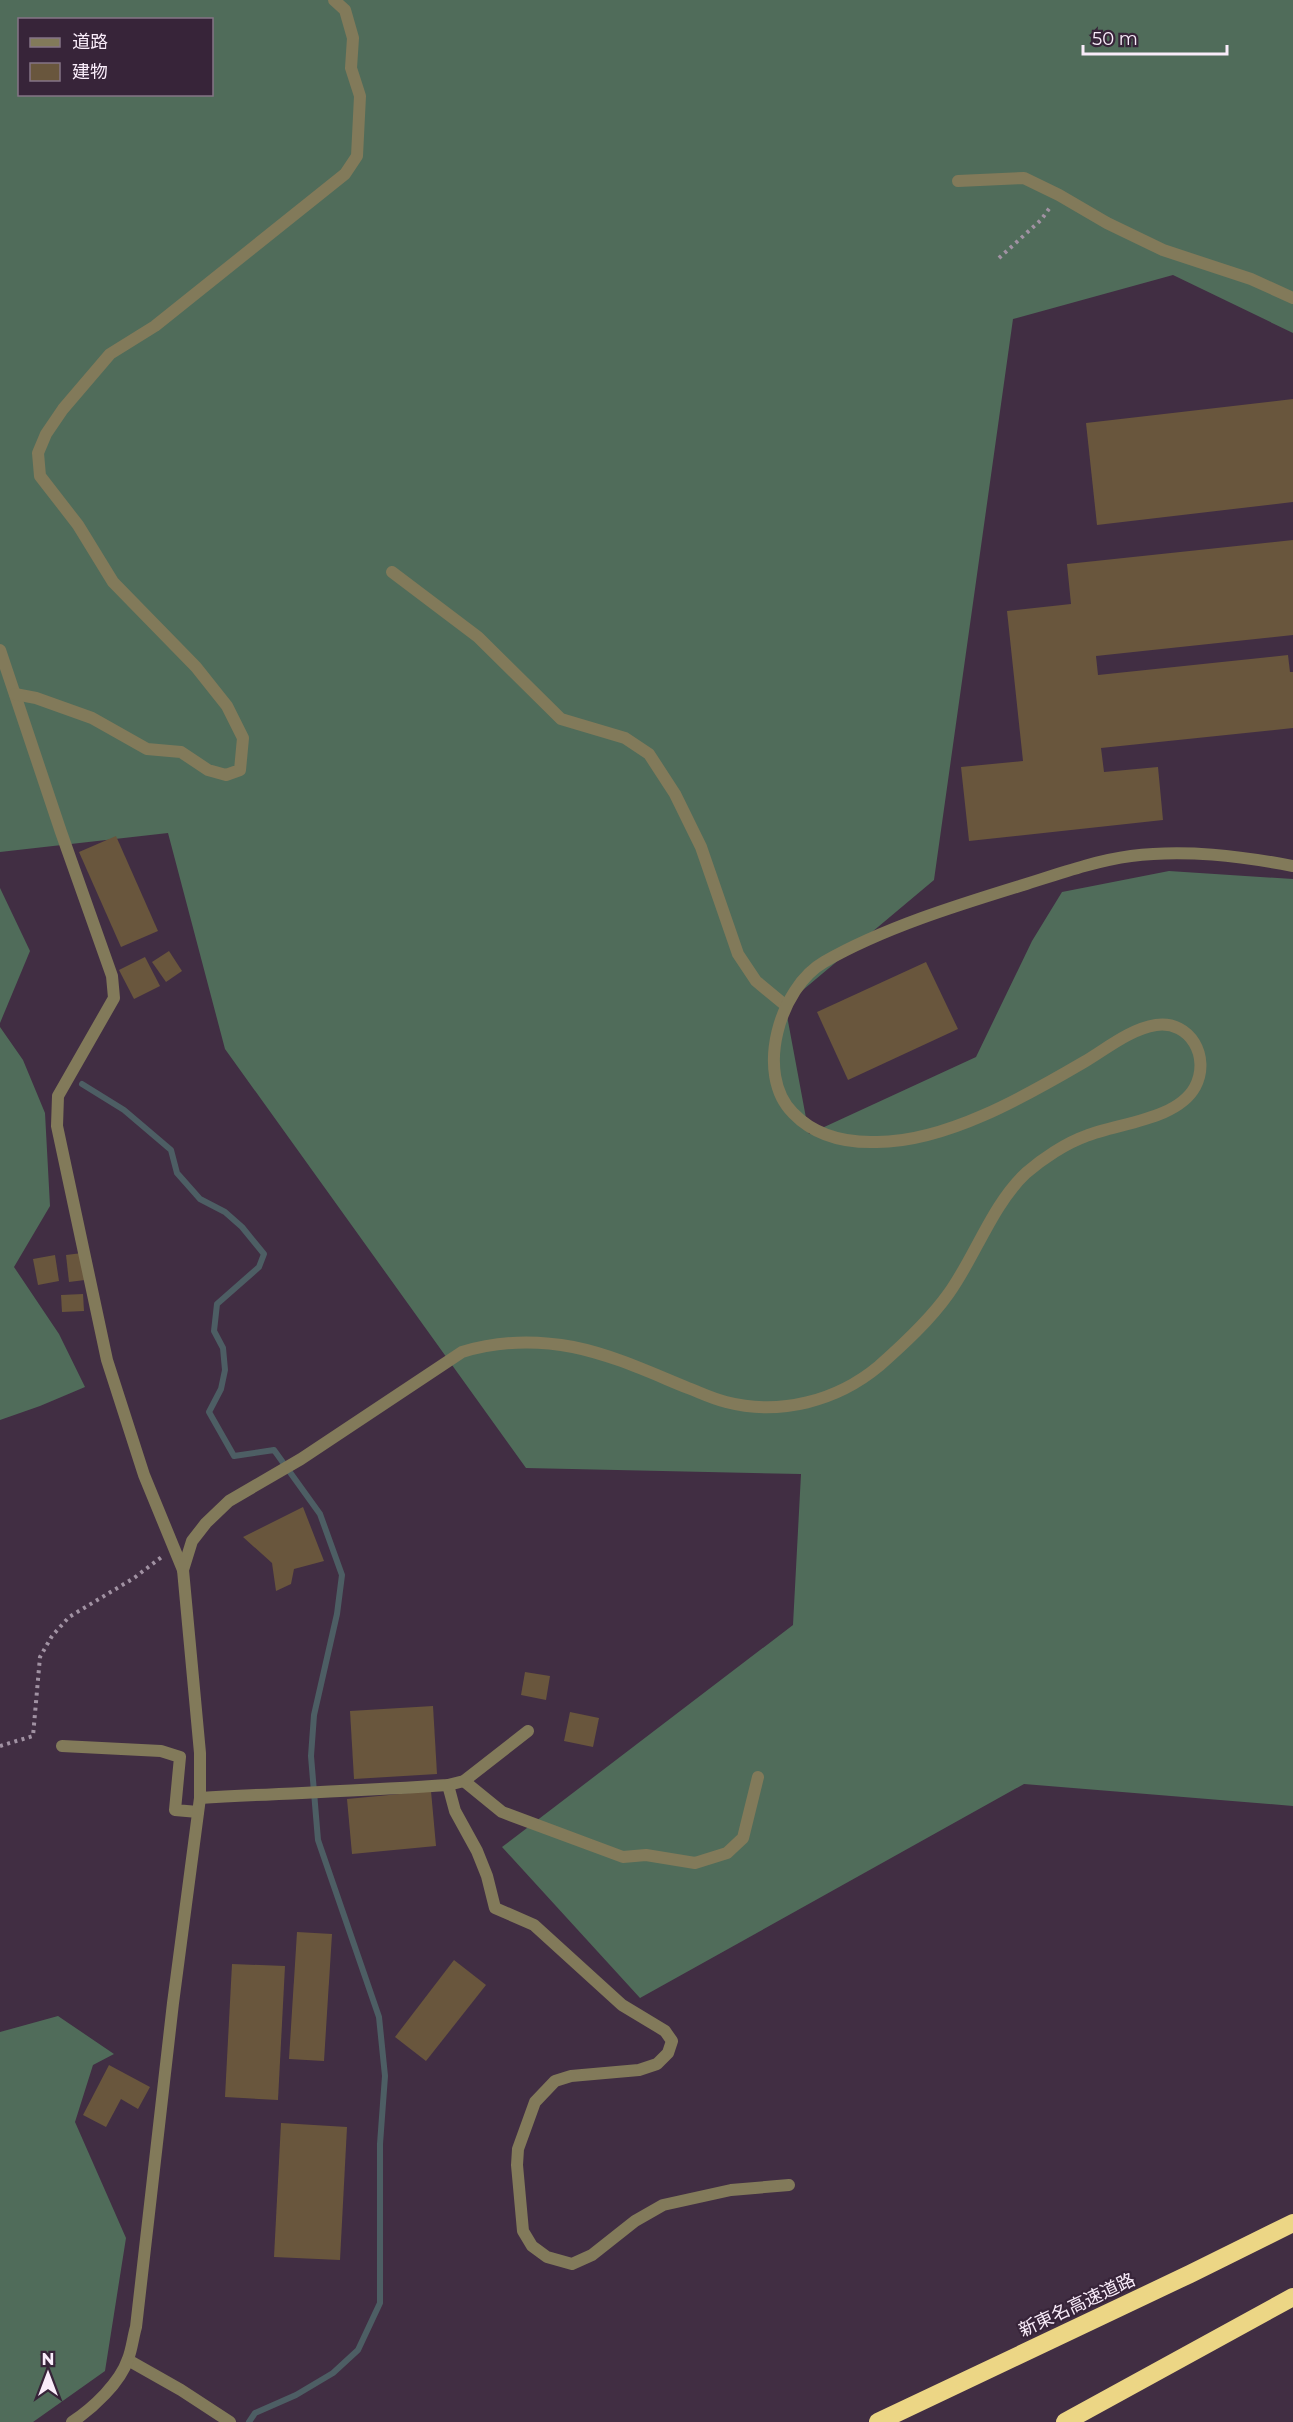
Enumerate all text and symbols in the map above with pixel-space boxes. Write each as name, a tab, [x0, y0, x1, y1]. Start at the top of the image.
legend	[18, 18, 213, 96]
scale bar	[1083, 18, 1227, 56]
text: 50 m	[1092, 28, 1138, 50]
text: 道路	[72, 31, 108, 53]
text: 建物	[72, 61, 108, 83]
street label: 新東名高速道路	[1015, 2268, 1139, 2342]
north arrow	[18, 2344, 78, 2404]
text: N	[42, 2350, 54, 2369]

